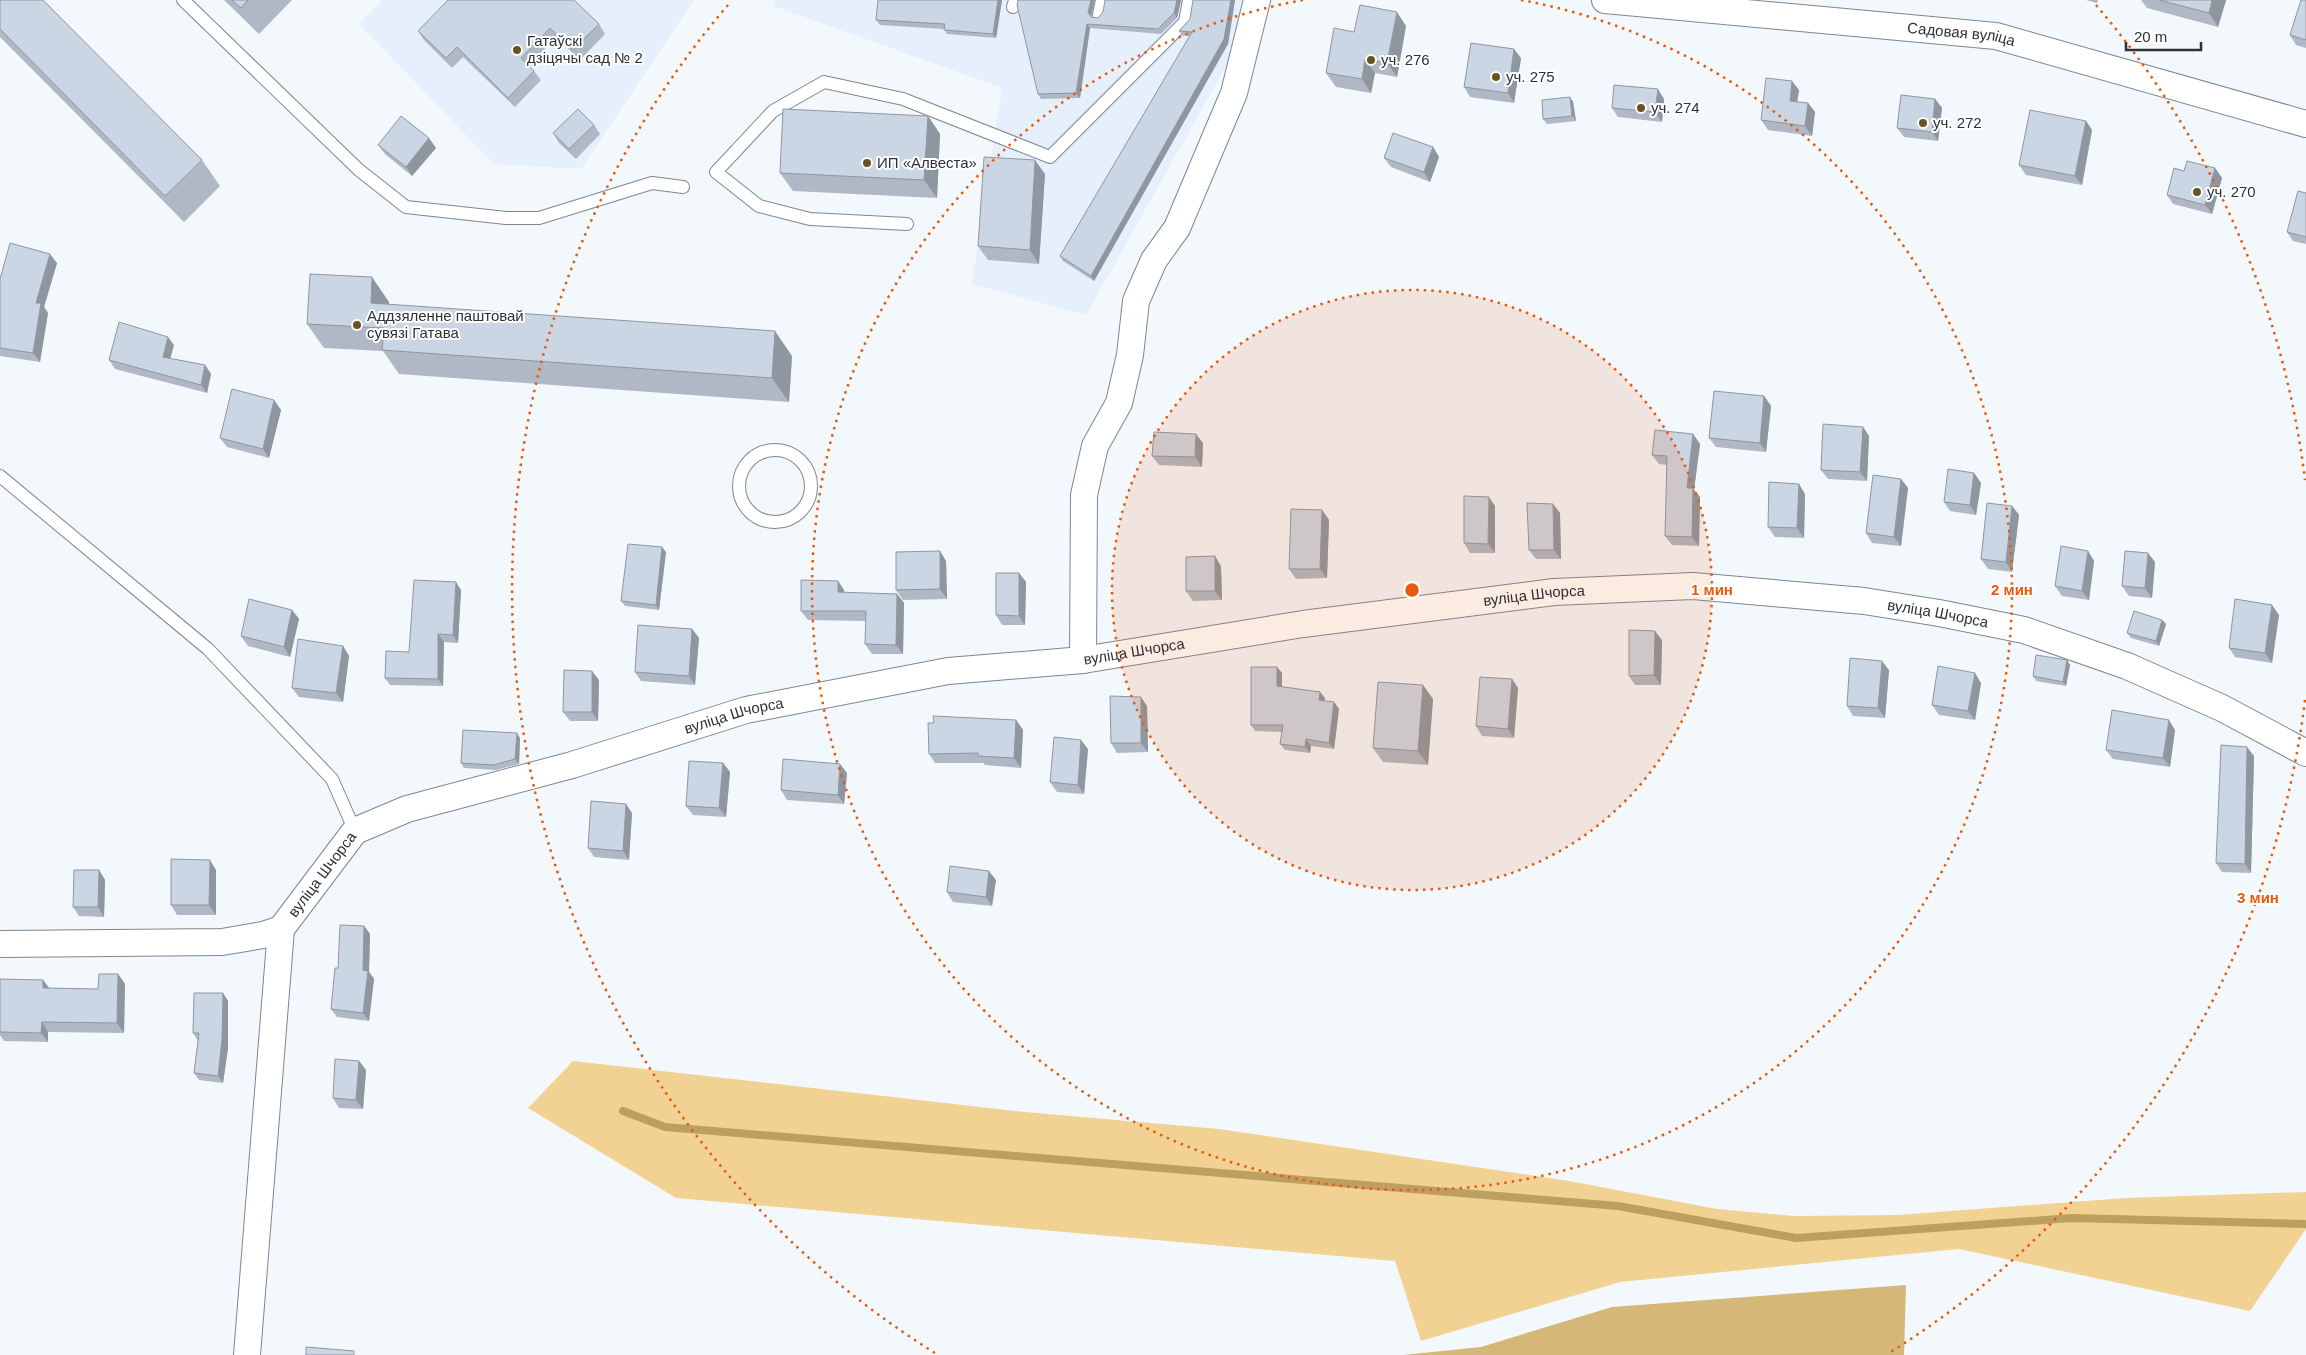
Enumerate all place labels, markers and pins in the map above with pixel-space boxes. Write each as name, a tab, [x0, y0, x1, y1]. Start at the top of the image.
place label: Гатаўскі дзіцячы сад № 2	[527, 32, 643, 66]
marker: Гатаўскі дзіцячы сад № 2	[511, 44, 523, 56]
place label: уч. 276	[1381, 51, 1430, 68]
marker: уч. 276	[1365, 54, 1377, 66]
place label: уч. 275	[1506, 68, 1555, 85]
marker: уч. 275	[1490, 71, 1502, 83]
place label: уч. 274	[1651, 99, 1700, 116]
marker: уч. 274	[1635, 102, 1647, 114]
place label: уч. 272	[1933, 114, 1982, 131]
marker: уч. 272	[1917, 117, 1929, 129]
place label: ИП «Алвеста»	[877, 154, 977, 171]
marker: ИП «Алвеста»	[861, 157, 873, 169]
place label: уч. 270	[2207, 183, 2256, 200]
marker: уч. 270	[2191, 186, 2203, 198]
place label: Аддзяленне паштовай сувязі Гатава	[367, 307, 524, 341]
marker: Аддзяленне паштовай сувязі Гатава	[351, 319, 363, 331]
centre of rings	[1403, 581, 1421, 599]

